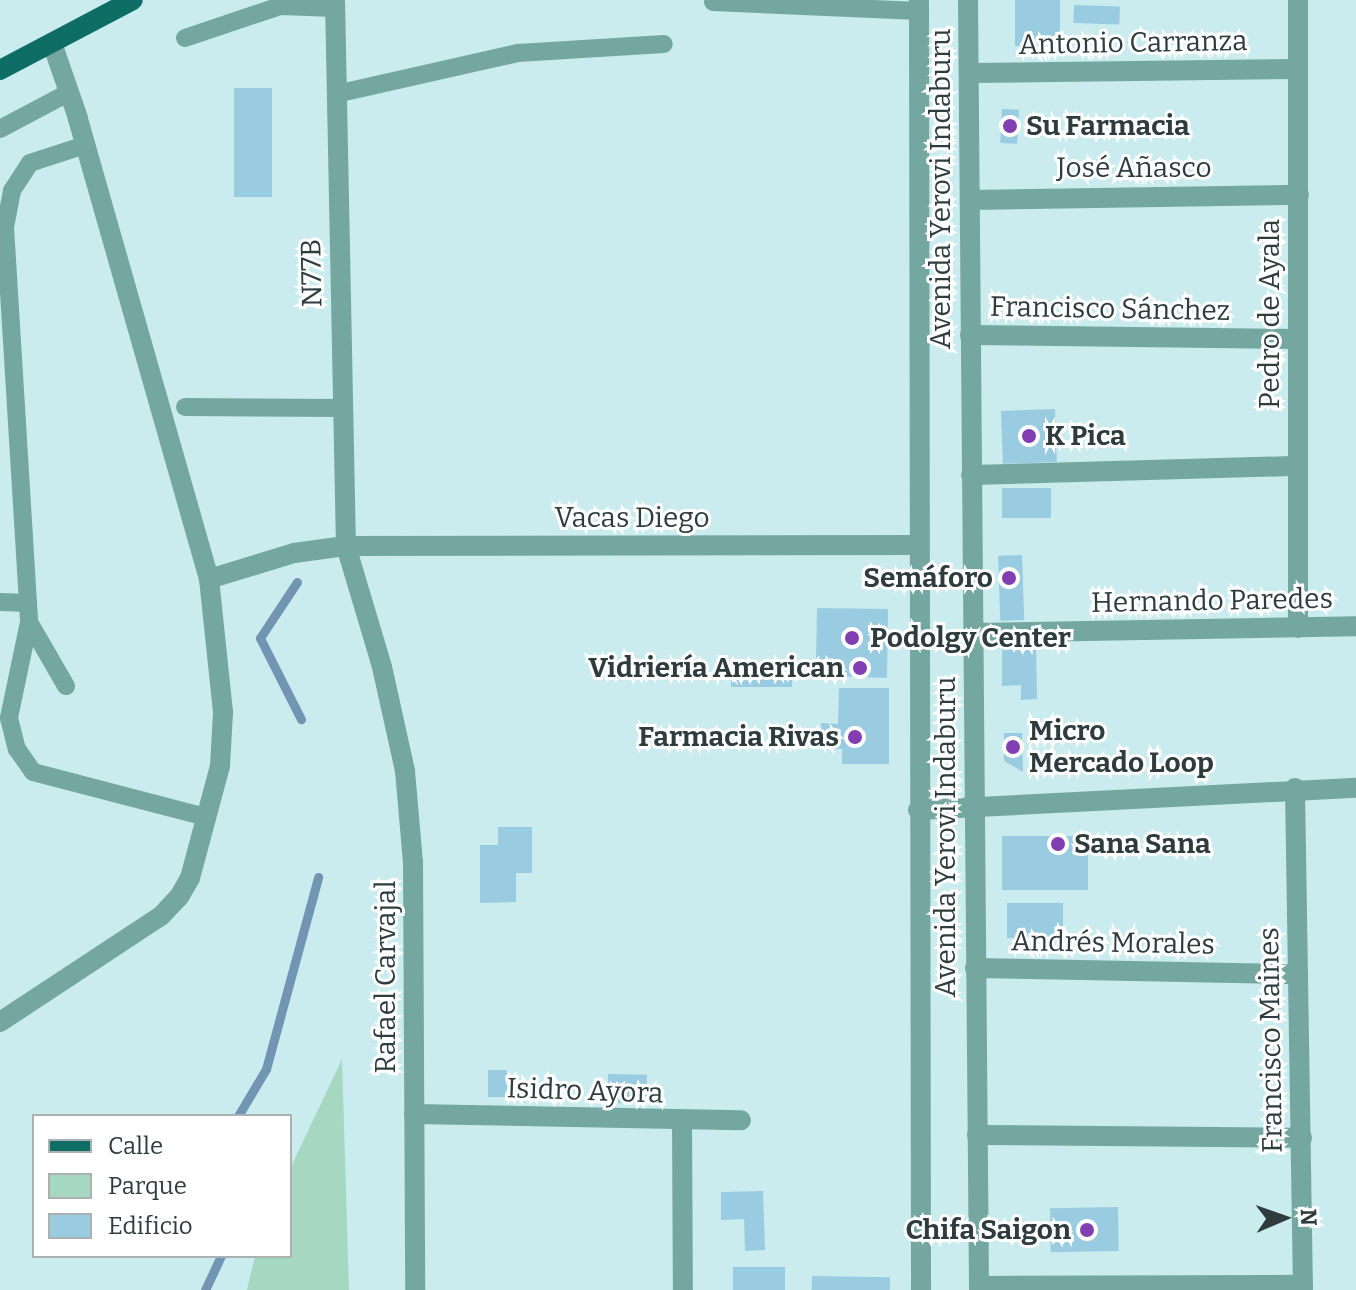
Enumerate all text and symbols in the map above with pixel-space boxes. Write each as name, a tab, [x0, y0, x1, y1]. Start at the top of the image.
street label: Antonio Carranza	[1018, 24, 1248, 62]
street label: Avenida Yerovi Indaburu	[924, 29, 958, 349]
place label: Su Farmacia	[1026, 109, 1190, 143]
marker: Su Farmacia	[1001, 117, 1019, 135]
street label: José Añasco	[1057, 151, 1211, 185]
street label: Pedro de Ayala	[1253, 219, 1287, 409]
street label: N77B	[295, 238, 329, 308]
street label: Francisco Sánchez	[990, 290, 1230, 328]
place label: K Pica	[1045, 419, 1126, 453]
marker: K Pica	[1020, 427, 1038, 445]
street label: Vacas Diego	[554, 501, 710, 535]
place label: Semáforo	[863, 561, 993, 595]
marker: Semáforo	[1000, 569, 1018, 587]
street label: Hernando Paredes	[1091, 582, 1333, 620]
place label: Podolgy Center	[870, 621, 1071, 655]
marker: Podolgy Center	[841, 627, 863, 649]
place label: Vidriería American	[588, 651, 844, 685]
marker: Vidriería American	[851, 659, 869, 677]
street label: Avenida Yerovi Indaburu	[929, 677, 963, 997]
place label: Micro Mercado Loop	[1029, 714, 1214, 780]
place label: Farmacia Rivas	[638, 720, 839, 754]
marker: Farmacia Rivas	[846, 728, 864, 746]
marker: Micro Mercado Loop	[1004, 738, 1022, 756]
place label: Sana Sana	[1074, 827, 1211, 861]
marker: Sana Sana	[1049, 835, 1067, 853]
street label: Rafael Carvajal	[369, 881, 403, 1073]
street label: Andrés Morales	[1011, 924, 1215, 962]
street label: Francisco Maines	[1252, 927, 1290, 1153]
street label: Isidro Ayora	[506, 1071, 664, 1111]
legend	[32, 1114, 292, 1258]
text: Calle	[108, 1132, 163, 1160]
text: Parque	[108, 1172, 187, 1200]
north arrow	[1244, 1178, 1324, 1258]
text: N	[1295, 1208, 1322, 1226]
text: Edificio	[108, 1212, 193, 1240]
place label: Chifa Saigon	[905, 1213, 1071, 1247]
marker: Chifa Saigon	[1078, 1221, 1096, 1239]

